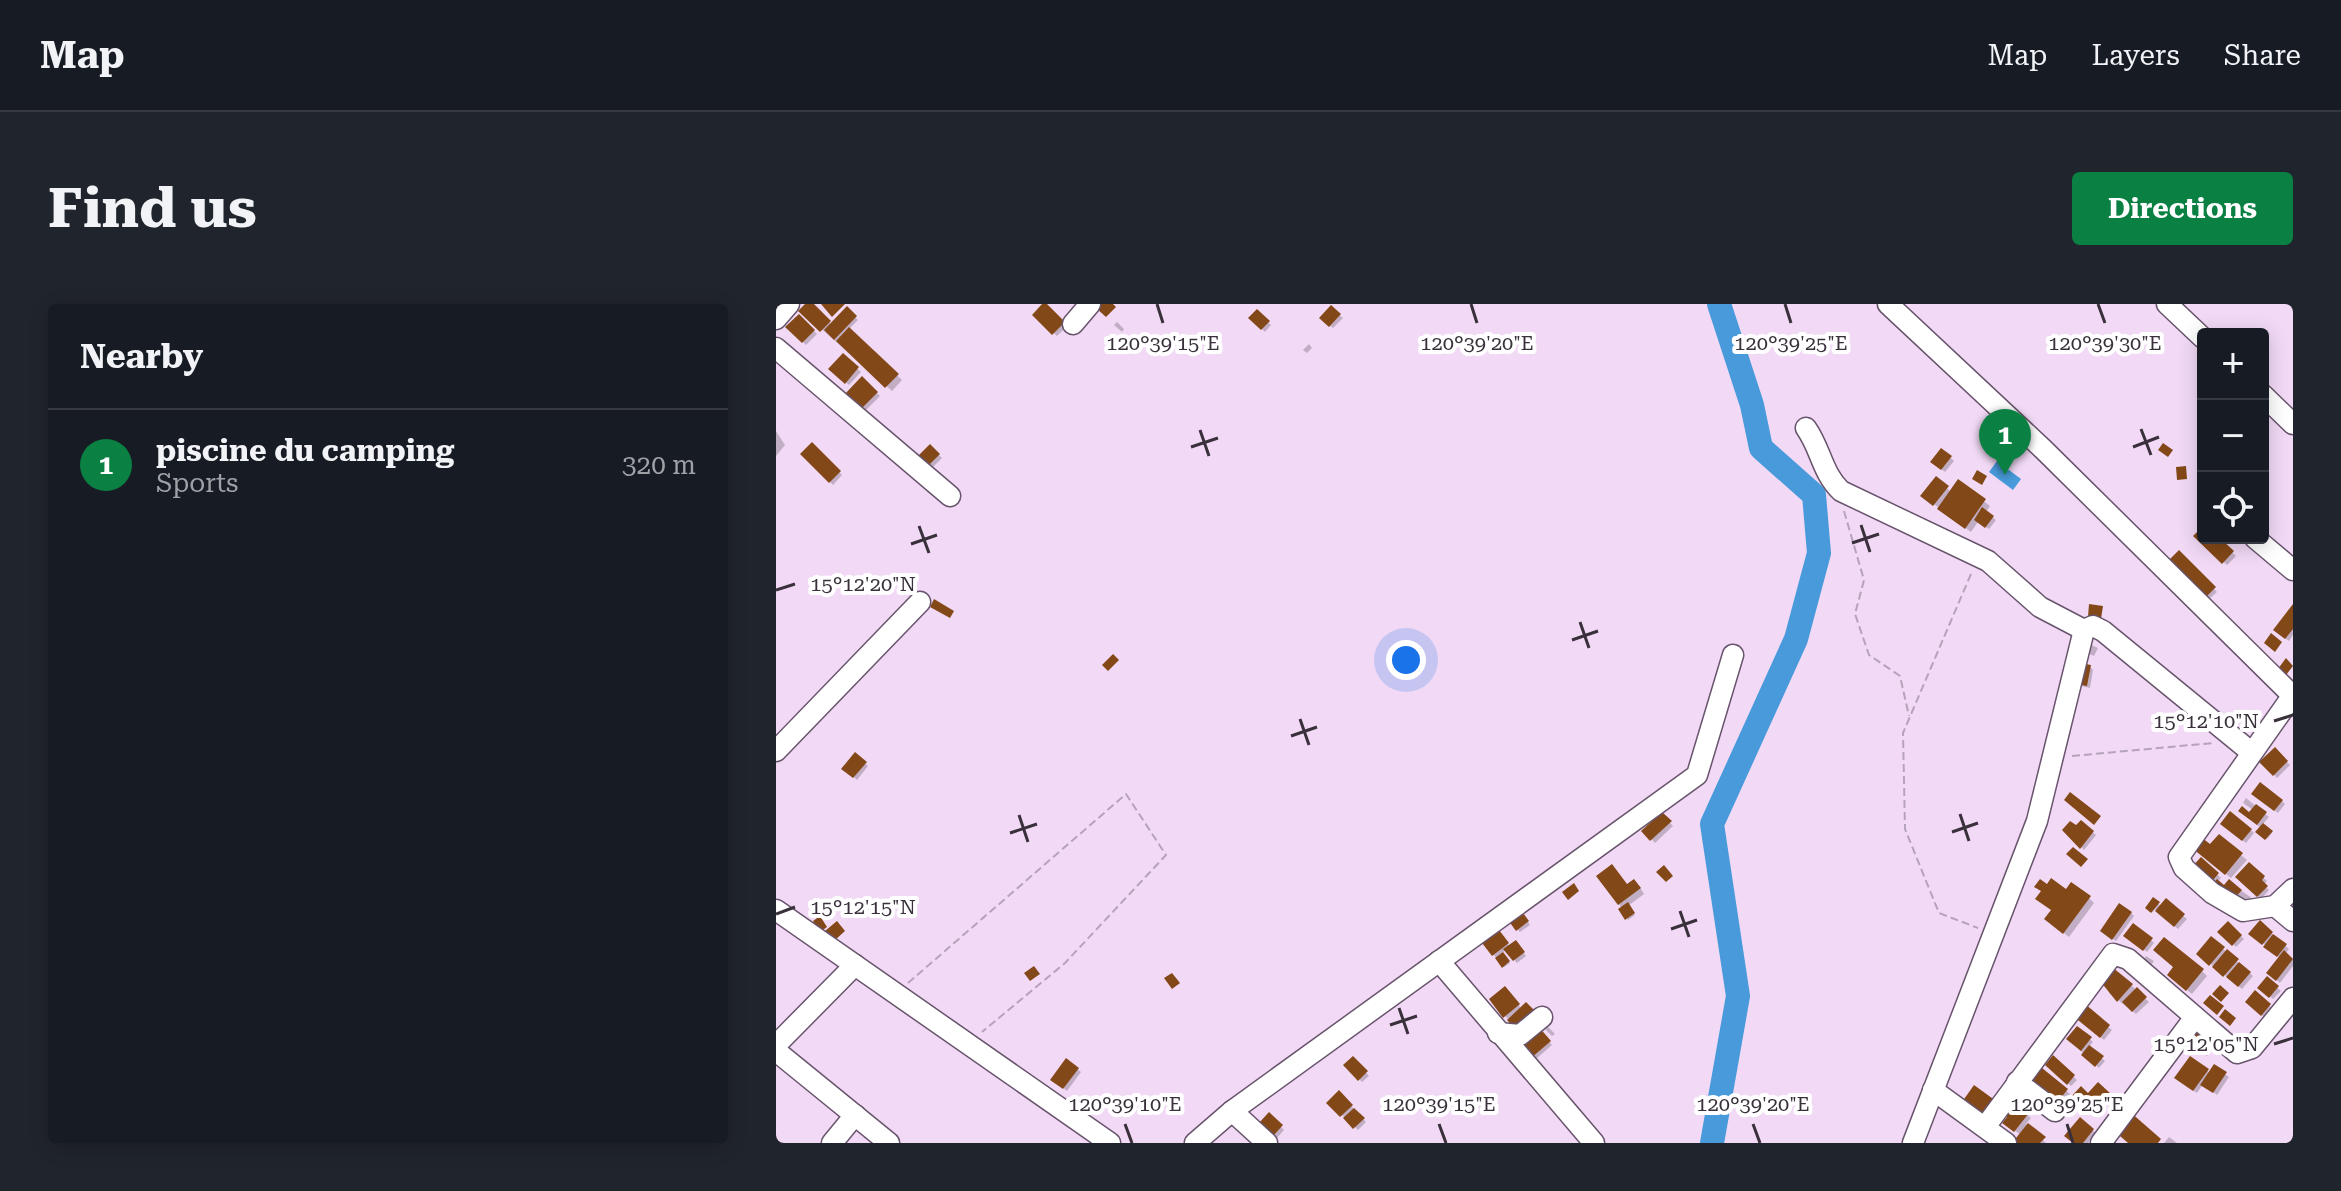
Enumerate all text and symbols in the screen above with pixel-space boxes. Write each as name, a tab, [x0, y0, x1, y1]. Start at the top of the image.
text: Map	[40, 33, 125, 77]
text: Map	[1988, 39, 2047, 72]
text: Layers	[2091, 39, 2180, 72]
text: Share	[2224, 39, 2301, 72]
button: Directions	[2072, 172, 2293, 245]
text: Find us	[48, 175, 257, 241]
map controls	[2197, 328, 2269, 544]
button: +	[2197, 328, 2269, 400]
text: 120°39'15"E	[1106, 331, 1220, 355]
text: 120°39'20"E	[1420, 331, 1534, 355]
text: 120°39'25"E	[1734, 331, 1848, 355]
text: 120°39'30"E	[2048, 331, 2162, 355]
text: Nearby	[80, 336, 203, 376]
button: −	[2197, 400, 2269, 472]
pin: 1	[1979, 409, 2031, 475]
text: piscine du camping	[156, 433, 454, 468]
text: 1	[99, 450, 113, 480]
text: 320 m	[622, 450, 696, 480]
text: Sports	[156, 468, 238, 498]
button: locate	[2197, 472, 2269, 544]
text: 15°12'20"N	[810, 572, 916, 596]
your location	[1386, 640, 1426, 680]
text: 15°12'10"N	[2153, 709, 2259, 733]
text: 15°12'15"N	[810, 895, 916, 919]
text: 15°12'05"N	[2153, 1032, 2259, 1056]
text: 120°39'10"E	[1068, 1092, 1182, 1116]
text: 120°39'15"E	[1382, 1092, 1496, 1116]
text: 120°39'20"E	[1696, 1092, 1810, 1116]
text: 120°39'25"E	[2010, 1092, 2124, 1116]

